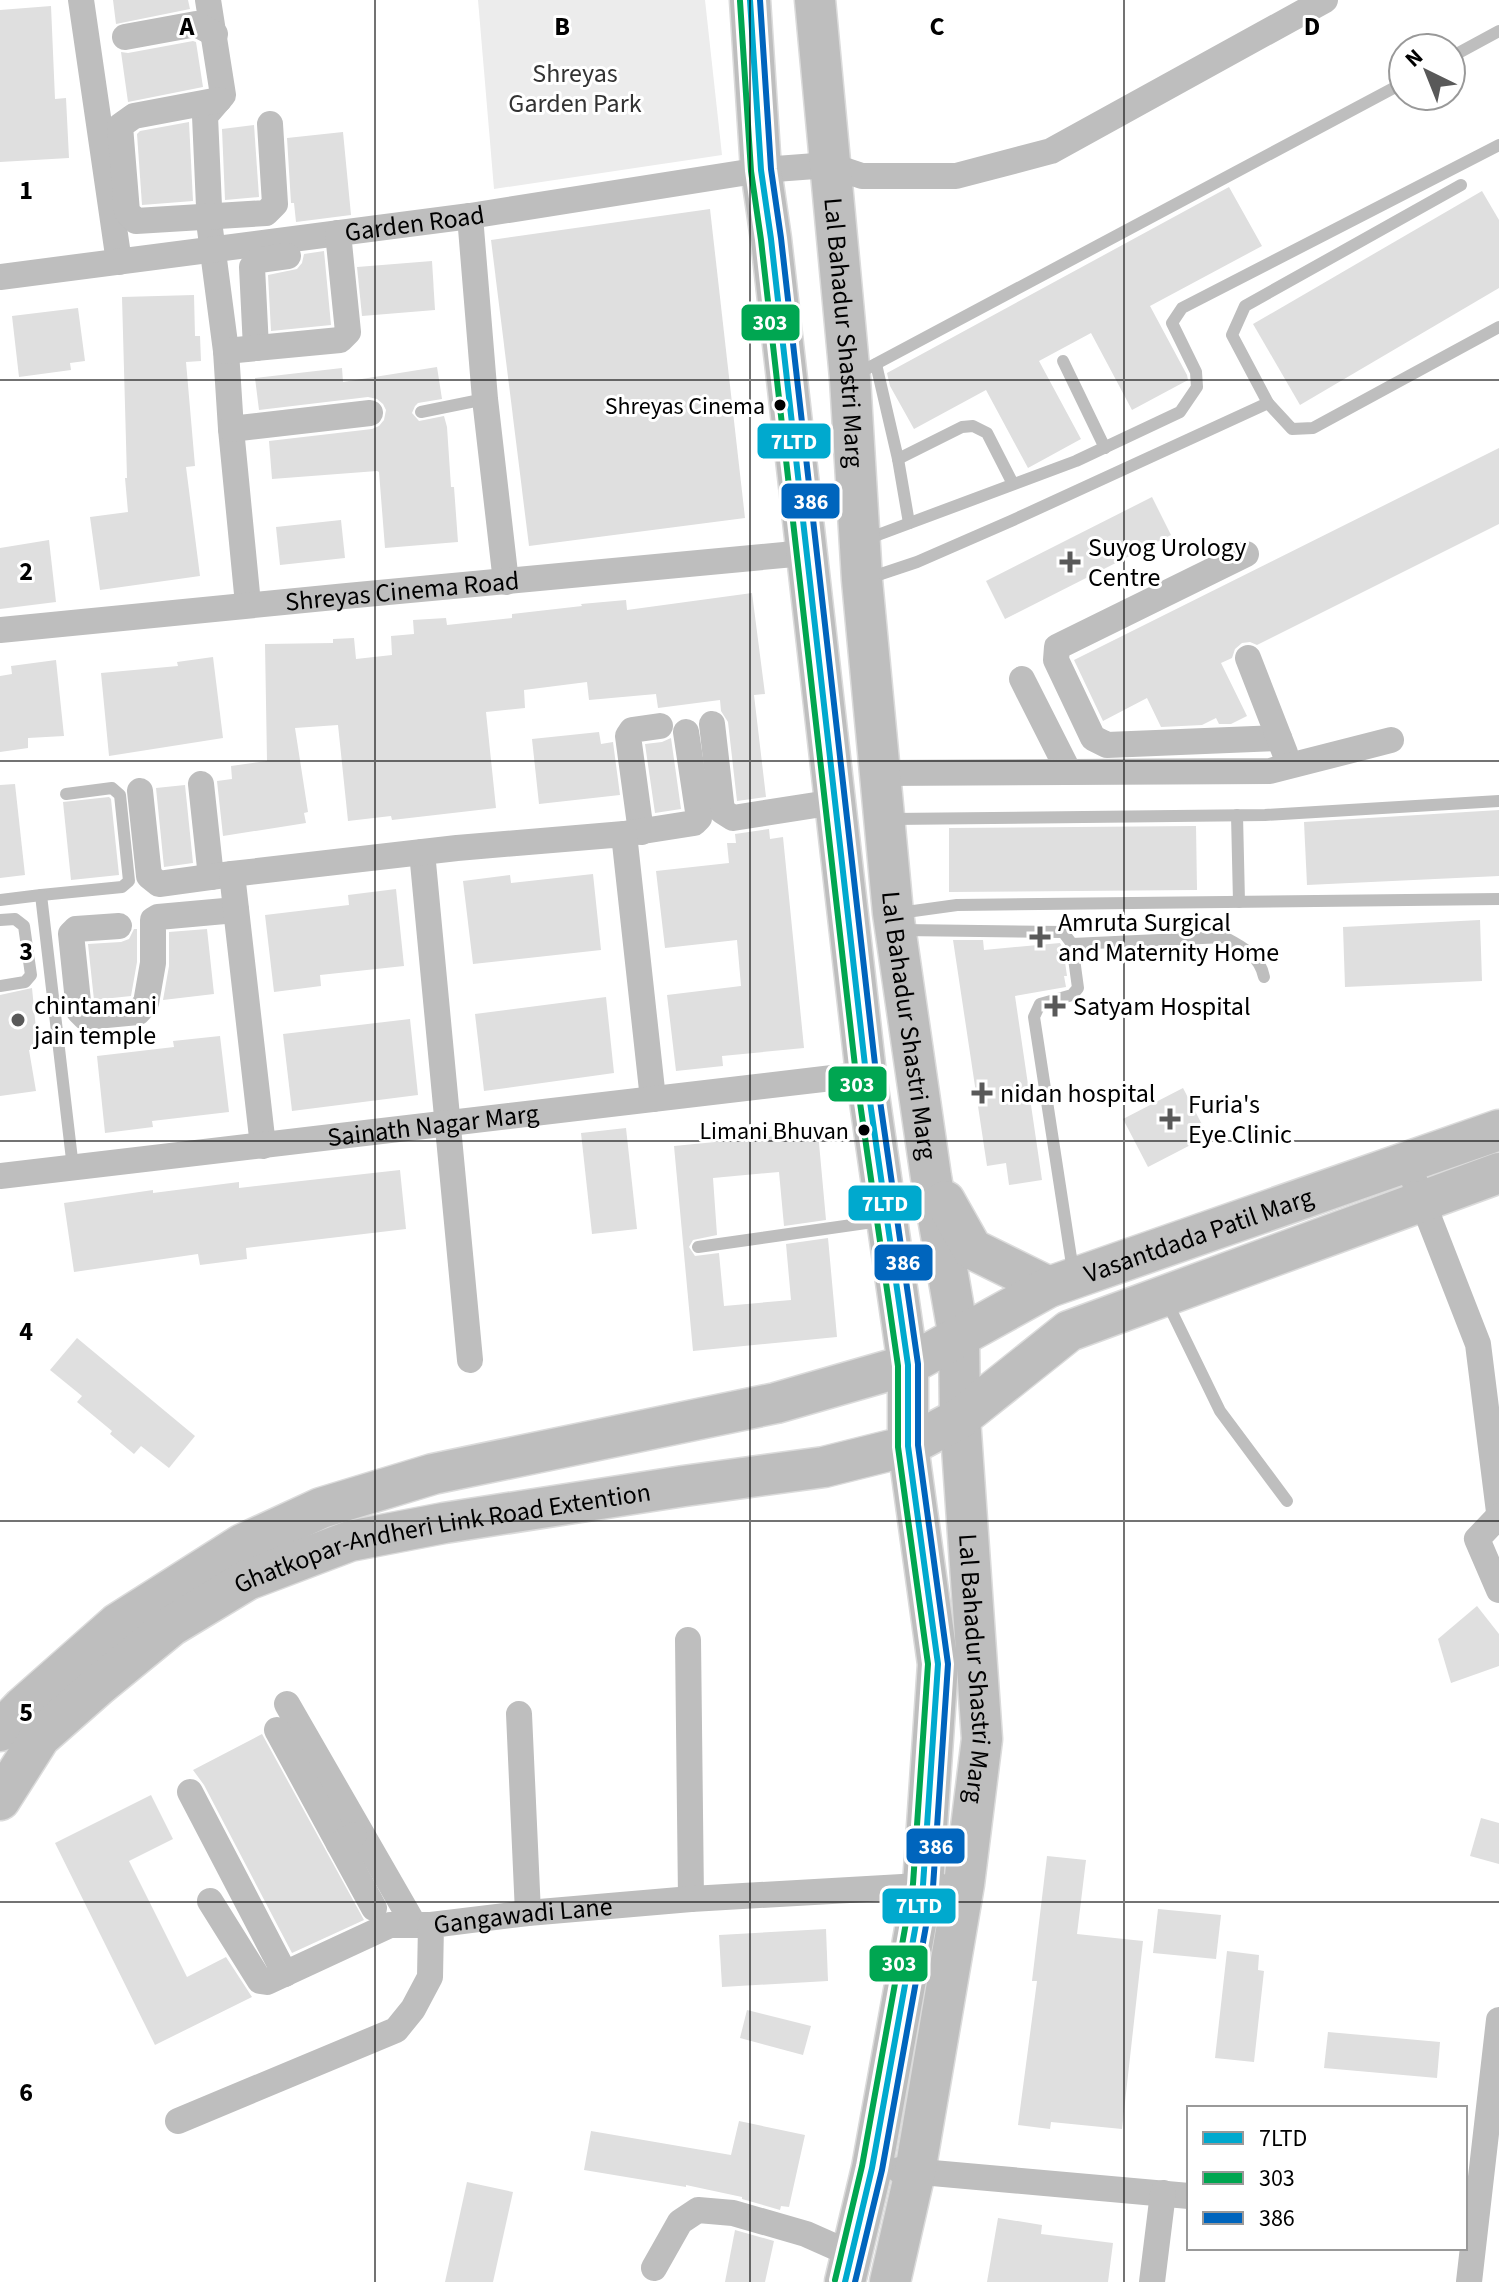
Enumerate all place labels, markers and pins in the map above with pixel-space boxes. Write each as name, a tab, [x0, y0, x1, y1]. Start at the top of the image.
place label: Shreyas Cinema	[605, 389, 765, 424]
marker: Shreyas Cinema	[772, 397, 788, 413]
place label: Suyog Urology Centre	[1088, 529, 1246, 596]
marker: Suyog Urology Centre	[1059, 551, 1081, 573]
place label: Amruta Surgical and Maternity Home	[1058, 904, 1279, 971]
marker: Amruta Surgical and Maternity Home	[1029, 926, 1051, 948]
place label: chintamani jain temple	[32, 987, 157, 1054]
place label: Satyam Hospital	[1073, 988, 1251, 1025]
marker: Satyam Hospital	[1044, 995, 1066, 1017]
marker: chintamani jain temple	[9, 1011, 27, 1029]
place label: nidan hospital	[1000, 1075, 1155, 1112]
marker: nidan hospital	[971, 1082, 993, 1104]
place label: Furia's Eye Clinic	[1188, 1086, 1292, 1153]
marker: Furia's Eye Clinic	[1159, 1108, 1181, 1130]
place label: Limani Bhuvan	[699, 1114, 849, 1149]
marker: Limani Bhuvan	[856, 1122, 872, 1138]

